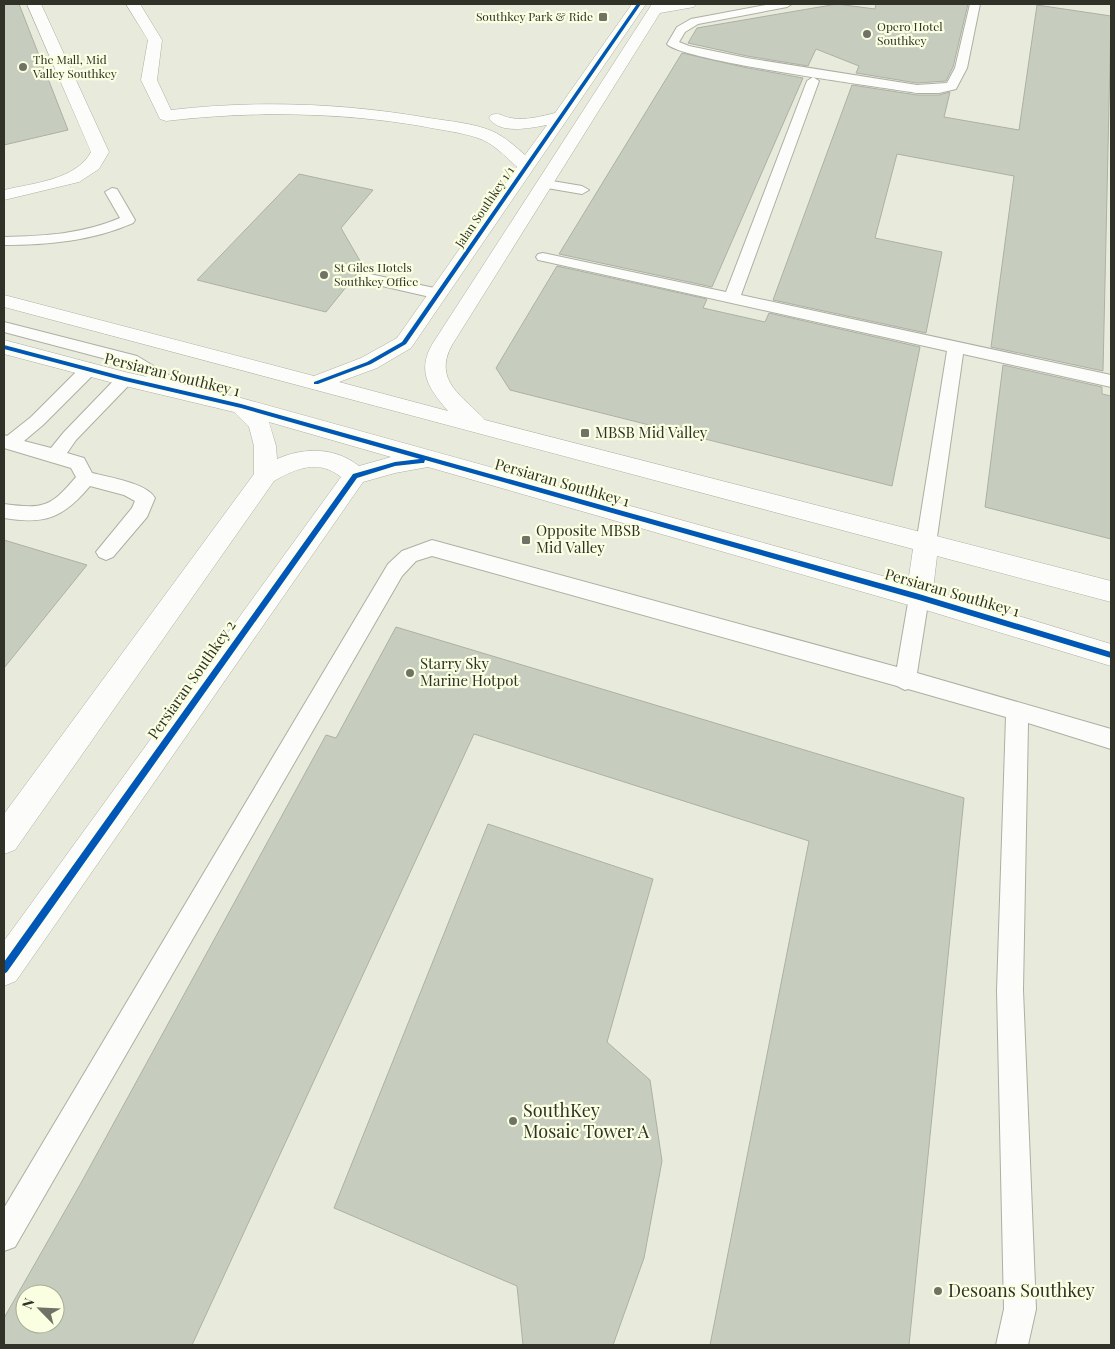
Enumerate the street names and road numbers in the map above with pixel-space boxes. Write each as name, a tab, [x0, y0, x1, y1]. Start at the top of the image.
street label: Jalan Southkey 1/1	[450, 162, 518, 251]
street label: Persiaran Southkey 1	[102, 347, 243, 401]
street label: Persiaran Southkey 1	[493, 453, 632, 511]
street label: Persiaran Southkey 1	[883, 563, 1022, 621]
street label: Persiaran Southkey 2	[143, 616, 240, 743]

